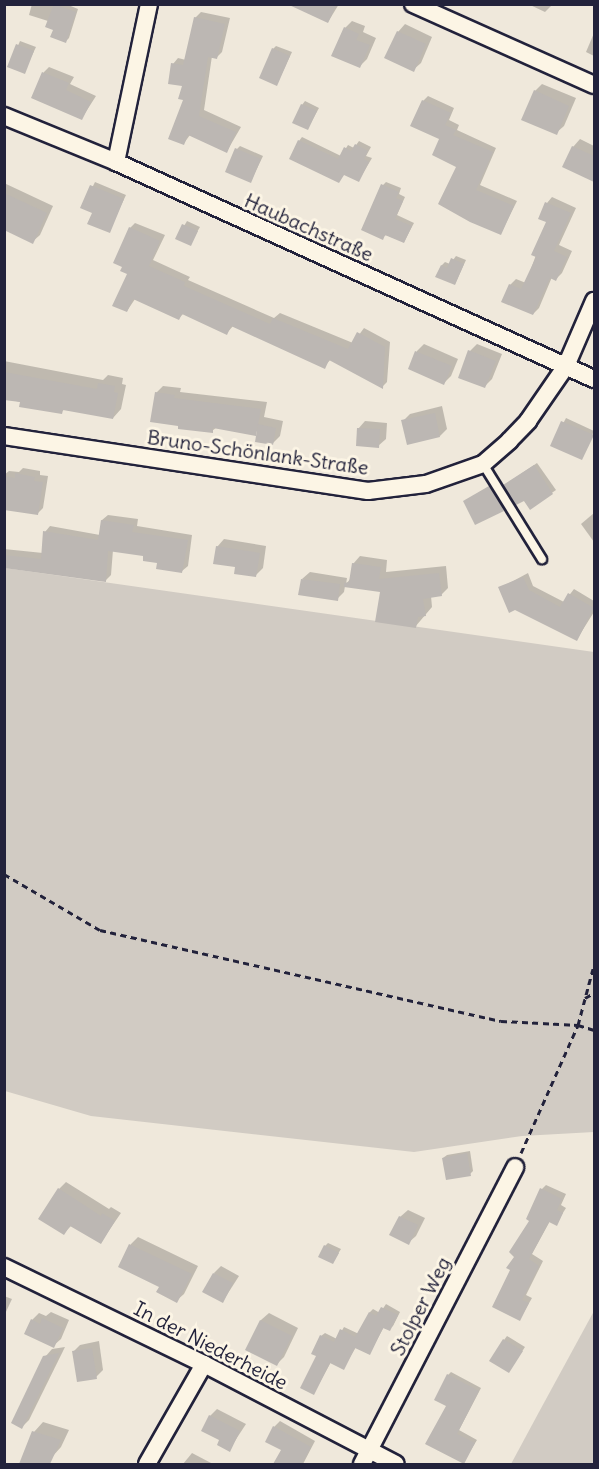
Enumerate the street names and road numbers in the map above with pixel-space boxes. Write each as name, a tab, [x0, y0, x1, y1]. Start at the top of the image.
street label: Haubachstraße	[241, 188, 377, 266]
street label: Bruno-Schönlank-Straße	[146, 425, 370, 479]
street label: Stolper Weg	[385, 1253, 455, 1359]
street label: In der Niederheide	[130, 1296, 292, 1394]

